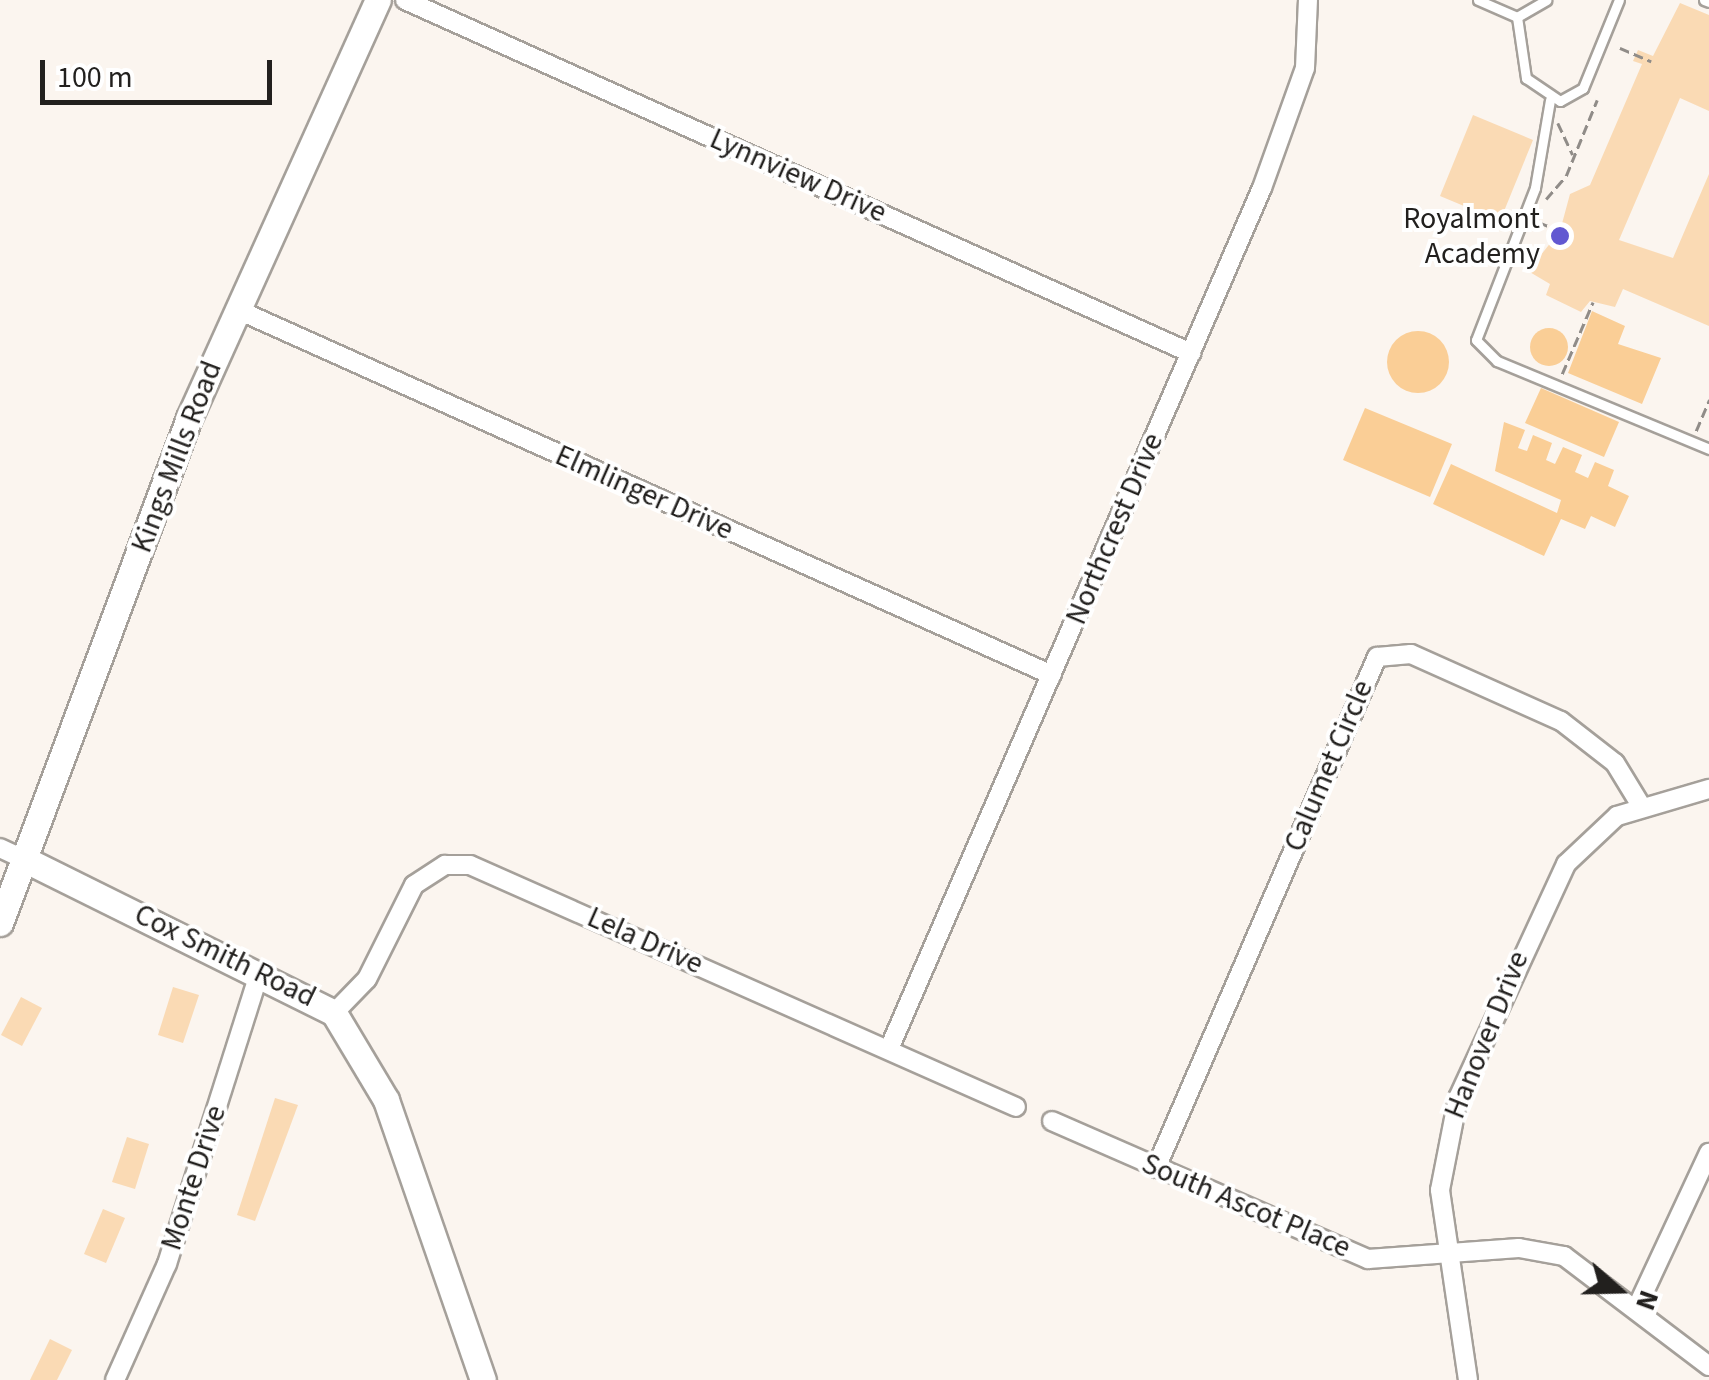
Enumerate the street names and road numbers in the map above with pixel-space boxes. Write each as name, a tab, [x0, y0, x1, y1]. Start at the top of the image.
street label: Lynnview Drive	[704, 121, 892, 231]
street label: Kings Mills Road	[124, 356, 230, 558]
street label: Northcrest Drive	[1059, 428, 1171, 630]
street label: Elmlinger Drive	[550, 438, 738, 548]
street label: Calumet Circle	[1277, 675, 1381, 857]
street label: Cox Smith Road	[128, 897, 322, 1015]
street label: Lela Drive	[582, 900, 708, 982]
street label: Hanover Drive	[1437, 946, 1537, 1124]
street label: Monte Drive	[154, 1101, 234, 1255]
street label: South Ascot Place	[1136, 1146, 1356, 1266]

